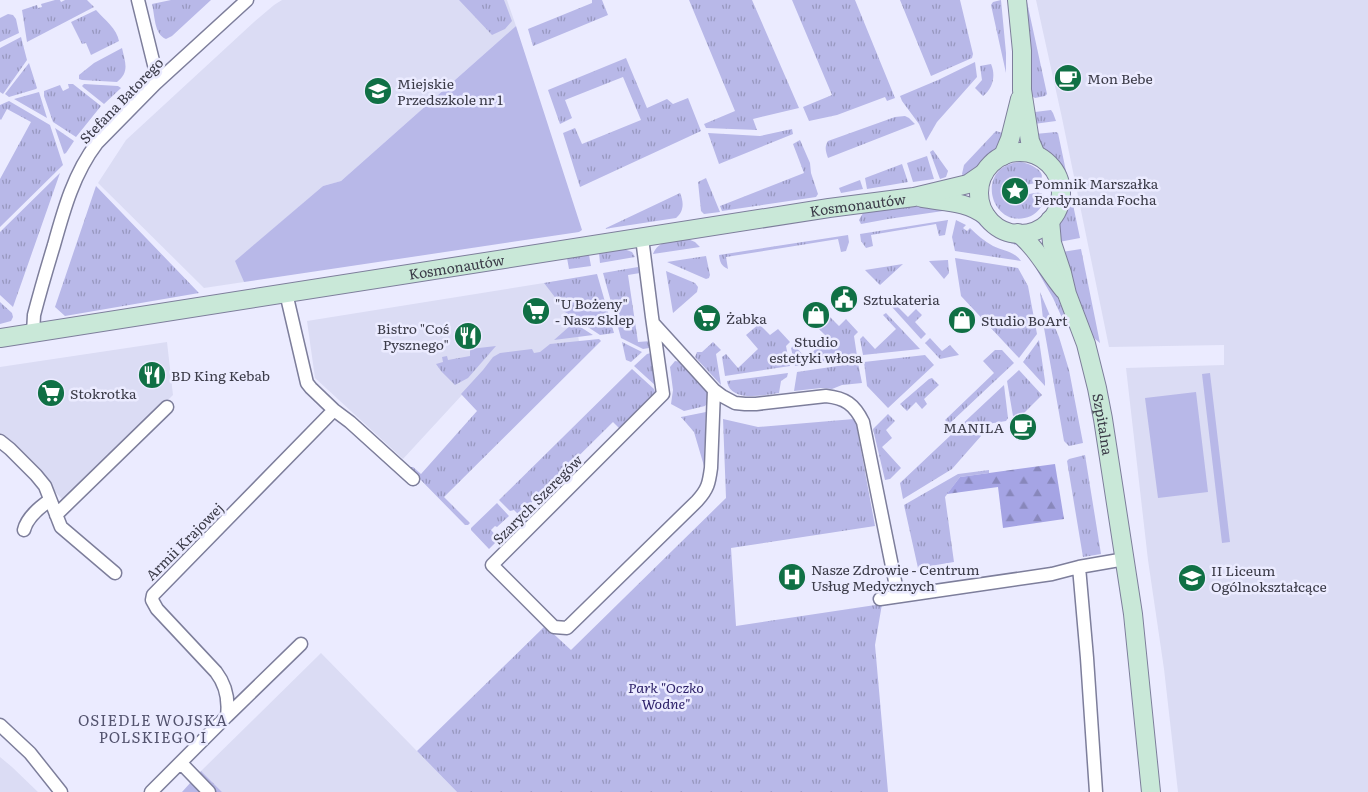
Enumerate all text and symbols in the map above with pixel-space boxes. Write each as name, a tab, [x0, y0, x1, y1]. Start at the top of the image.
street label: Stefana Batorego	[75, 52, 167, 148]
cafe icon: Mon Bebe	[1053, 63, 1083, 93]
place label: Mon Bebe	[1087, 68, 1153, 88]
place label: Miejskie Przedszkole nr 1	[397, 73, 503, 109]
school or university icon: Miejskie Przedszkole nr 1	[363, 76, 393, 106]
place label: Pomnik Marszałka Ferdynanda Focha	[1034, 173, 1159, 209]
place icon: Pomnik Marszałka Ferdynanda Focha	[1000, 176, 1030, 206]
street label: Kosmonautów	[808, 188, 907, 221]
street label: Kosmonautów	[407, 249, 506, 284]
public building icon: Sztukateria	[829, 284, 859, 314]
place label: Sztukateria	[863, 289, 940, 309]
place label: "U Bożeny" - Nasz Sklep	[555, 293, 634, 329]
supermarket icon: "U Bożeny" - Nasz Sklep	[521, 296, 551, 326]
shop icon: Studio estetyki włosa	[801, 300, 831, 330]
supermarket icon: Żabka	[692, 303, 722, 333]
shop icon: Studio BoArt	[947, 305, 977, 335]
place label: Żabka	[726, 308, 767, 328]
place label: Studio BoArt	[981, 310, 1068, 330]
place label: Bistro "Coś Pysznego"	[377, 318, 449, 354]
restaurant icon: Bistro "Coś Pysznego"	[453, 321, 483, 351]
place label: Studio estetyki włosa	[769, 331, 863, 367]
restaurant icon: BD King Kebab	[137, 360, 167, 390]
place label: BD King Kebab	[171, 365, 270, 385]
supermarket icon: Stokrotka	[36, 378, 66, 408]
place label: Stokrotka	[70, 383, 137, 403]
street label: Szpitalna	[1088, 392, 1119, 457]
cafe icon: MANILA	[1008, 412, 1038, 442]
place label: MANILA	[943, 417, 1005, 437]
street label: Szarych Szeregów	[488, 450, 586, 548]
street label: Armii Krajowej	[141, 498, 227, 584]
place label: Nasze Zdrowie - Centrum Usług Medycznych	[811, 559, 980, 595]
place label: II Liceum Ogólnokształcące	[1211, 560, 1327, 596]
hospital icon: Nasze Zdrowie - Centrum Usług Medycznych	[777, 562, 807, 592]
school or university icon: II Liceum Ogólnokształcące	[1177, 563, 1207, 593]
park label: Park "Oczko Wodne"	[628, 677, 704, 713]
district label: OSIEDLE WOJSKA POLSKIEGO I	[78, 708, 228, 748]

